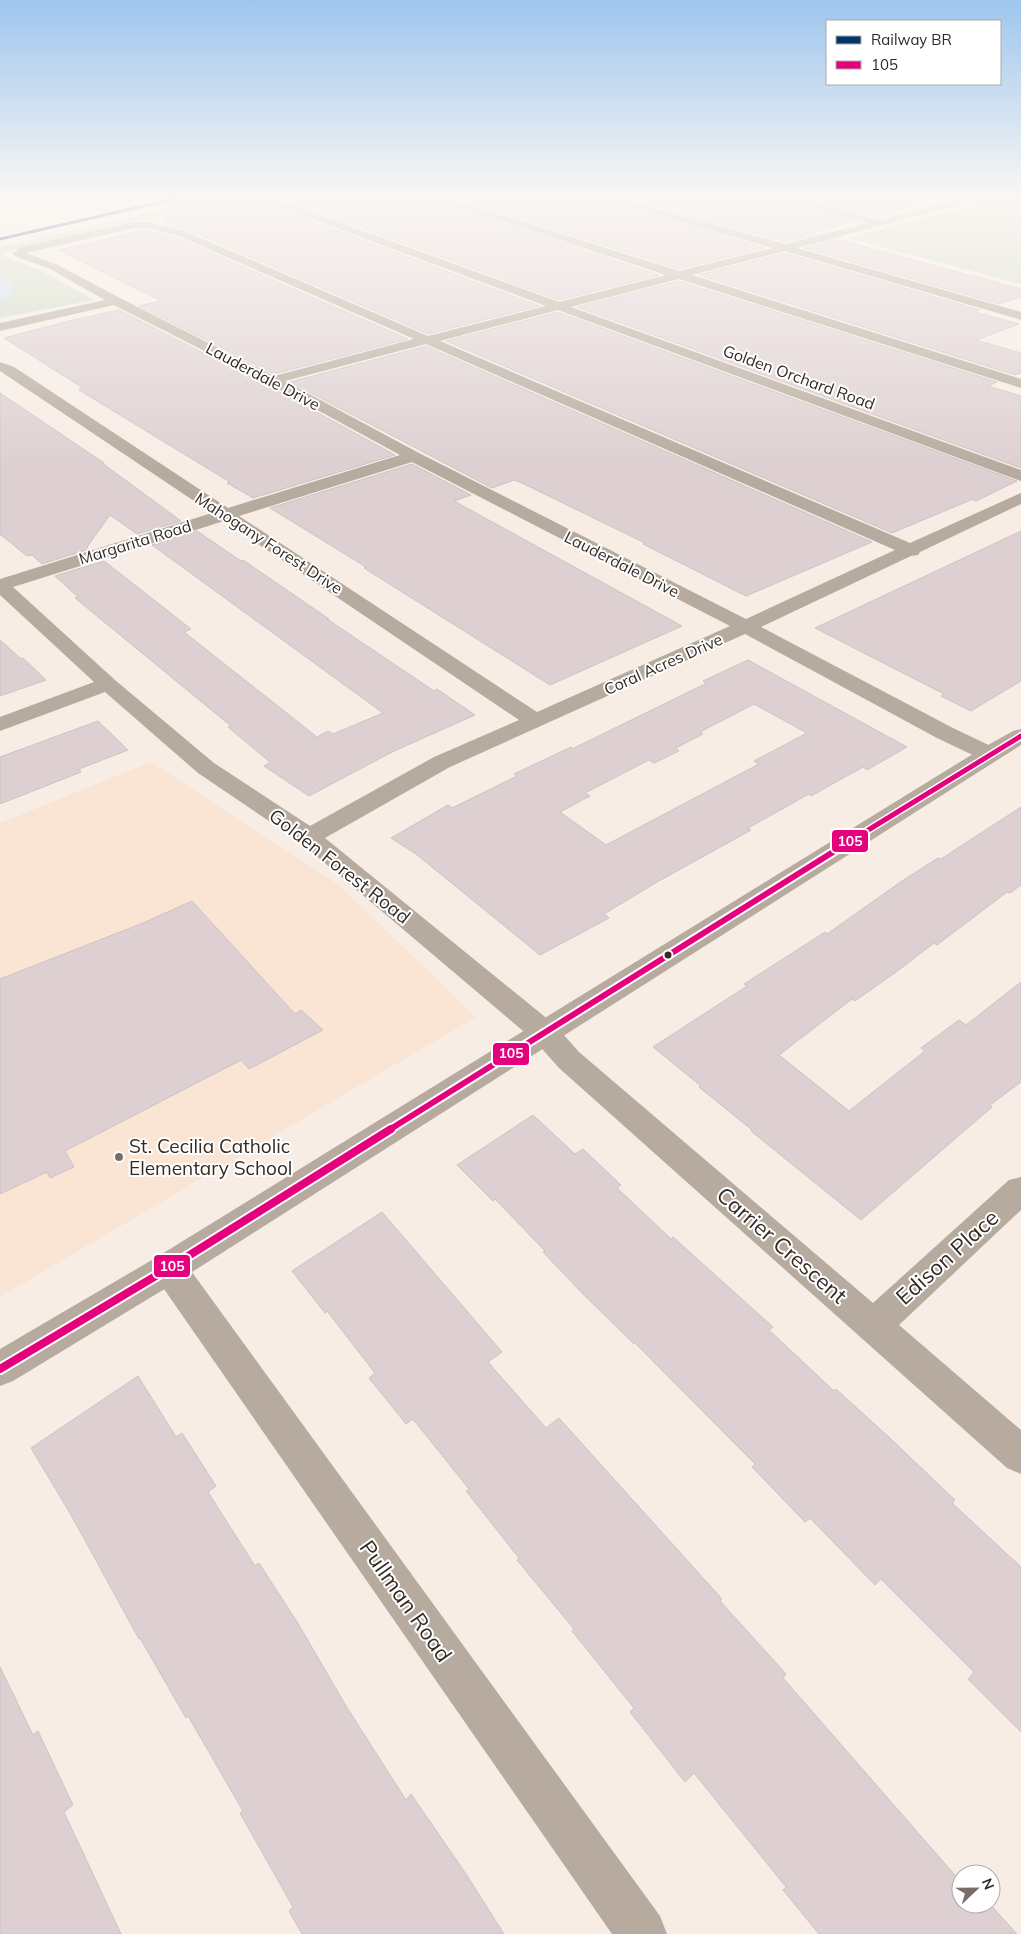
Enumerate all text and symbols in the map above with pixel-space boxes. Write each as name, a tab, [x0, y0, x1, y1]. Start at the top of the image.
legend	[826, 20, 1001, 85]
text: Railway BR	[871, 30, 952, 49]
text: 105	[871, 55, 898, 74]
street label: Lauderdale Drive	[203, 338, 323, 414]
street label: Golden Orchard Road	[720, 340, 878, 414]
street label: Mahogany Forest Drive	[192, 488, 346, 598]
street label: Margarita Road	[76, 515, 194, 569]
street label: Lauderdale Drive	[561, 526, 683, 602]
street label: Coral Acres Drive	[601, 629, 725, 699]
street label: Golden Forest Road	[264, 803, 416, 929]
line badge: 105	[831, 829, 869, 853]
text: 105	[837, 832, 863, 850]
unlabelled marker	[663, 950, 673, 960]
line badge: 105	[492, 1042, 530, 1066]
text: 105	[498, 1044, 524, 1062]
place label: St. Cecilia Catholic Elementary School	[129, 1134, 292, 1180]
marker: St. Cecilia Catholic Elementary School	[113, 1151, 125, 1163]
street label: Carrier Crescent	[711, 1181, 853, 1309]
street label: Edison Place	[890, 1204, 1004, 1310]
line badge: 105	[153, 1254, 191, 1278]
text: 105	[159, 1257, 185, 1275]
street label: Pullman Road	[354, 1535, 458, 1667]
north arrow	[951, 1864, 1001, 1914]
text: N	[978, 1876, 998, 1892]

